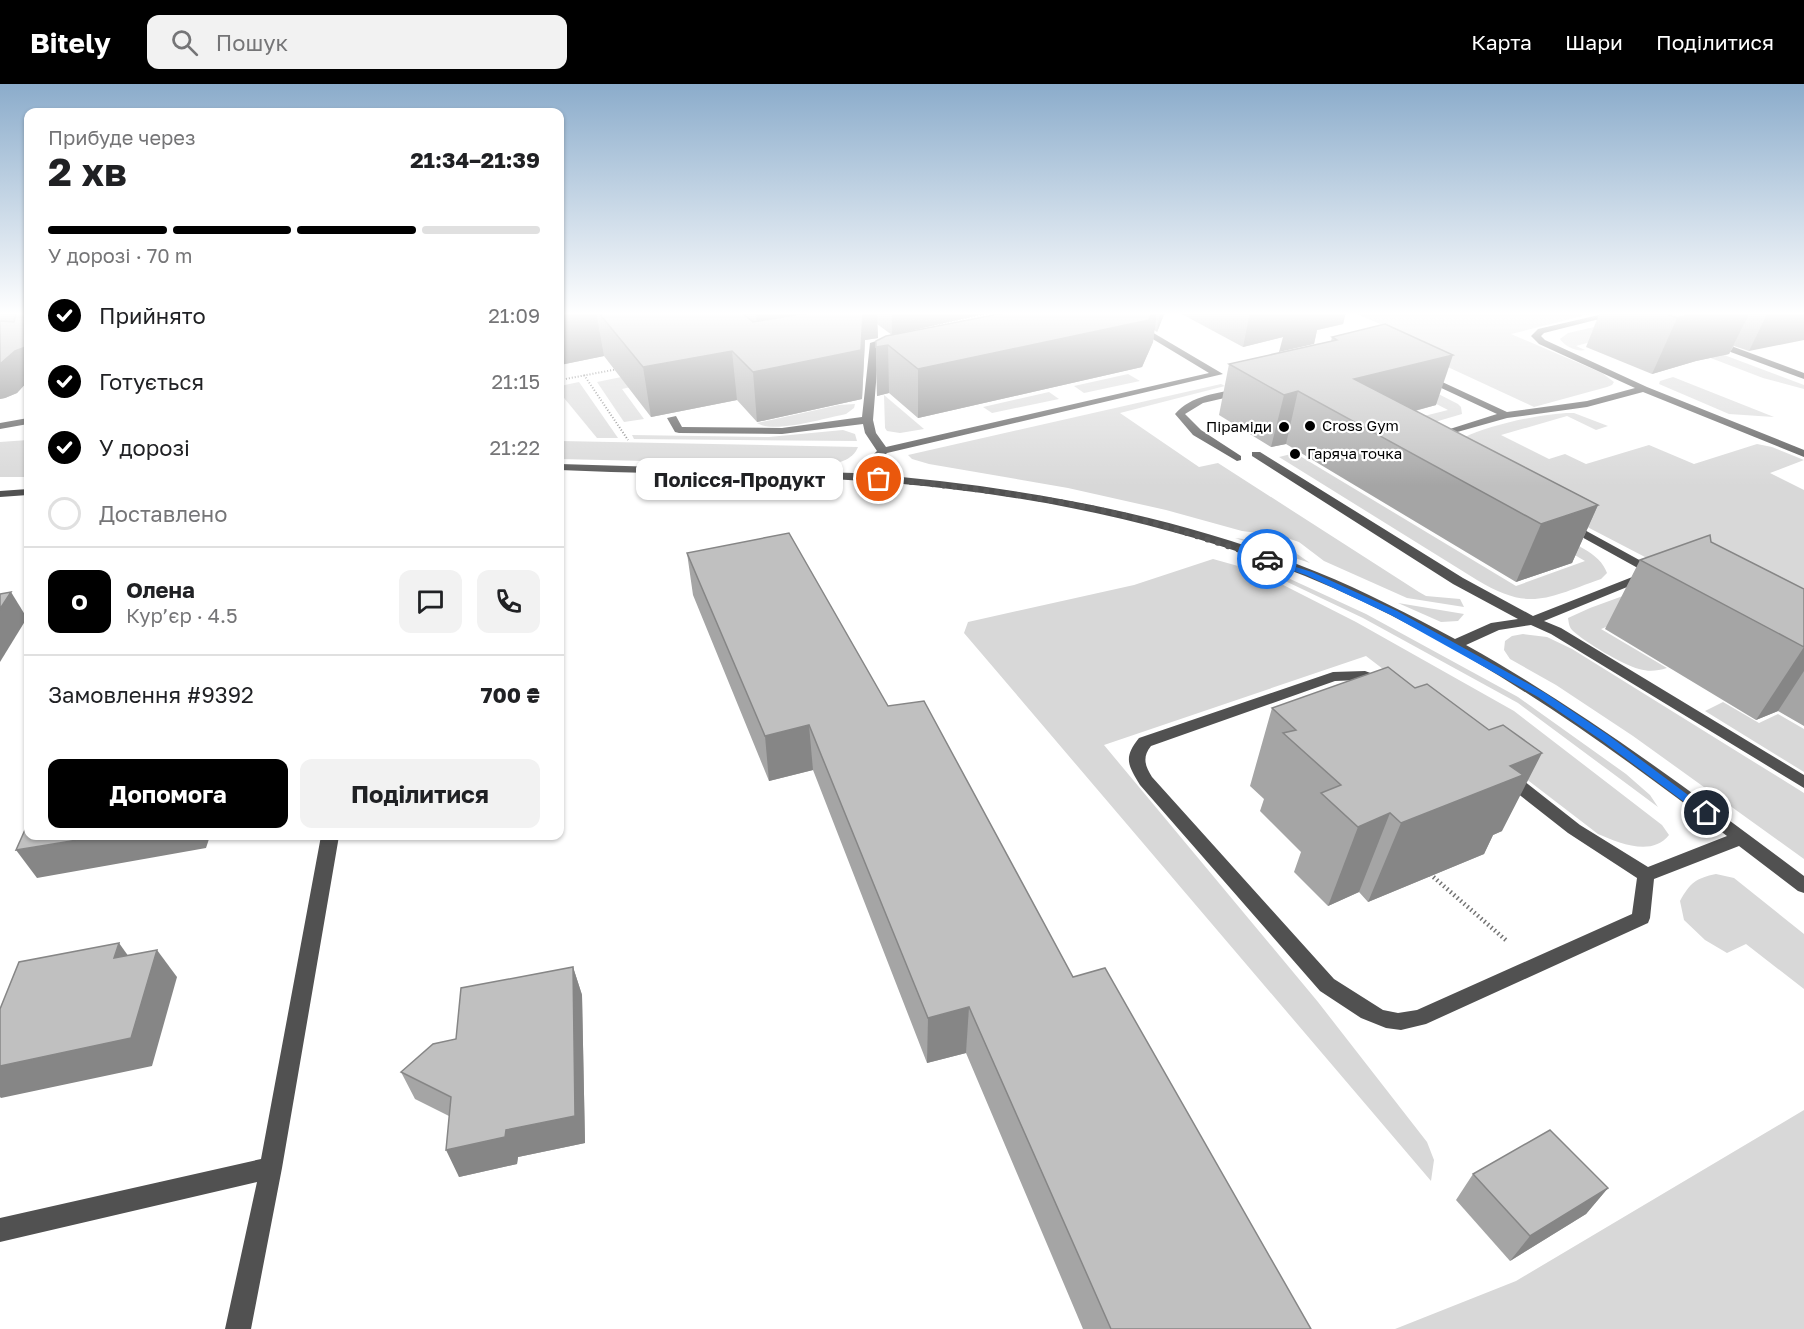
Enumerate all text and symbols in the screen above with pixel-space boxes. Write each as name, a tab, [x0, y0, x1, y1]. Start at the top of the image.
search box	[147, 15, 567, 69]
text: Bitely	[30, 26, 111, 59]
icon: search	[168, 26, 201, 59]
text: Пошук	[216, 29, 288, 56]
text: Карта	[1471, 29, 1532, 55]
text: Шари	[1565, 29, 1623, 55]
text: Поділитися	[1656, 29, 1774, 55]
text: Прибуде через	[48, 125, 195, 149]
text: 21:34–21:39	[410, 146, 540, 173]
text: 2 хв	[48, 148, 127, 195]
text: У дорозі · 70 m	[48, 243, 192, 267]
icon: check	[48, 299, 81, 332]
text: Прийнято	[99, 302, 206, 329]
text: 21:09	[488, 303, 540, 327]
icon: check	[48, 365, 81, 398]
text: Готується	[99, 368, 204, 395]
text: 21:15	[491, 369, 540, 393]
place label: Cross Gym	[1322, 416, 1399, 434]
place label: Піраміди	[1206, 417, 1272, 435]
marker: Cross Gym	[1303, 419, 1317, 433]
marker: Піраміди	[1277, 420, 1291, 434]
icon: check	[48, 431, 81, 464]
text: У дорозі	[99, 434, 190, 461]
text: 21:22	[490, 435, 540, 459]
place label: Гаряча точка	[1307, 444, 1402, 462]
marker: Гаряча точка	[1288, 447, 1302, 461]
pin	[853, 453, 904, 504]
callout: Полісся-Продукт	[636, 458, 843, 500]
icon: bag	[862, 462, 895, 495]
text: Полісся-Продукт	[654, 467, 825, 491]
text: Доставлено	[99, 500, 227, 527]
courier	[1237, 529, 1297, 589]
icon: car	[1251, 543, 1284, 576]
button: chat	[399, 570, 462, 633]
button: phone	[477, 570, 540, 633]
text: Олена	[126, 576, 195, 603]
text: О	[71, 588, 88, 615]
text: Кур’єр · 4.5	[126, 603, 238, 627]
text: Замовлення #9392	[48, 681, 254, 708]
text: 700 ₴	[480, 681, 540, 708]
button: Допомога	[48, 759, 288, 828]
button: Поділитися	[300, 759, 540, 828]
pin	[1681, 787, 1732, 838]
icon: home	[1690, 796, 1723, 829]

